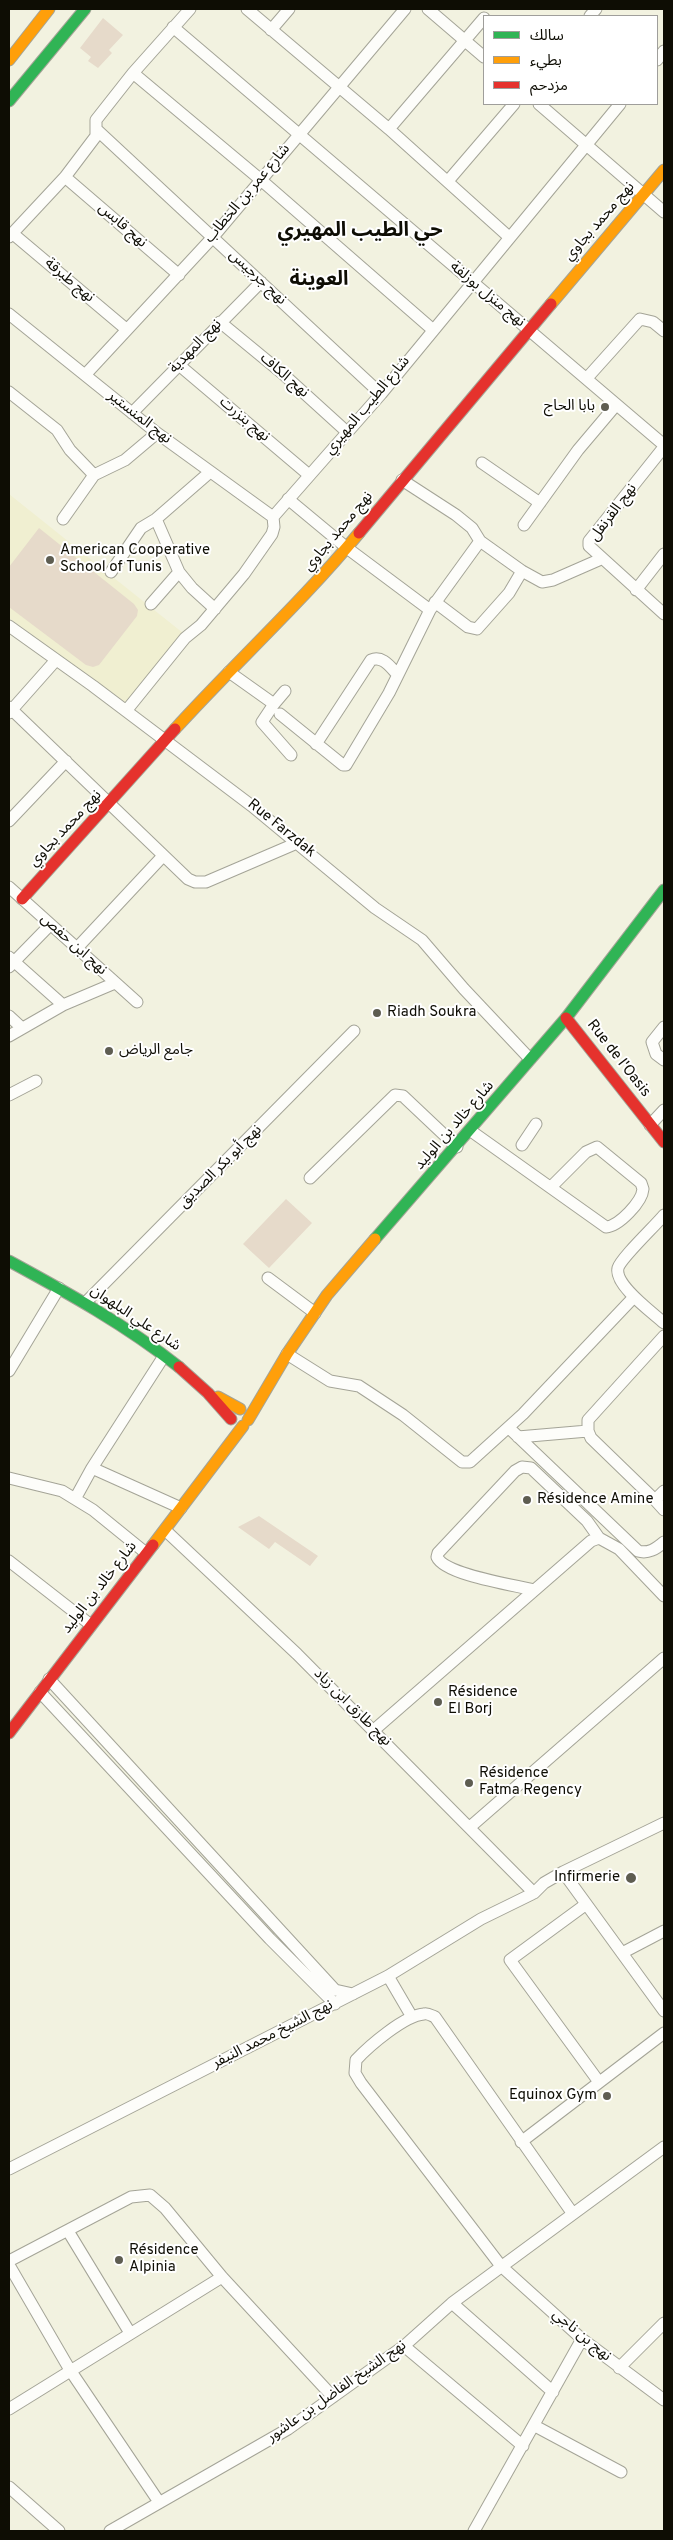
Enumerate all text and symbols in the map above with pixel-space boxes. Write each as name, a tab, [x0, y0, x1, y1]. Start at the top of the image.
legend	[483, 15, 658, 105]
text: سالك	[530, 27, 564, 46]
text: بطيء	[530, 52, 562, 71]
text: مزدحم	[530, 77, 568, 96]
street label: شارع عمر بن الخطاب	[201, 141, 295, 247]
street label: نهج محمد بجاوي	[561, 179, 639, 265]
street label: نهج قابس	[94, 200, 150, 252]
district label: حي الطيب المهيري	[277, 220, 443, 244]
street label: نهج جرجيس	[224, 247, 290, 309]
street label: نهج طبرقة	[40, 255, 98, 307]
street label: نهج منزل بوزلفة	[446, 258, 528, 332]
district label: العوينة	[290, 269, 348, 293]
street label: نهج المهدية	[166, 316, 226, 378]
street label: نهج الكاف	[256, 350, 312, 402]
street label: شارع الطيب المهيري	[322, 353, 414, 459]
street label: نهج المنستير	[103, 387, 175, 449]
street label: نهج بنزرت	[215, 394, 273, 446]
place label: بابا الحاج	[544, 398, 595, 416]
marker: بابا الحاج	[599, 401, 611, 413]
street label: نهج القرنفل	[586, 481, 642, 545]
street label: نهج محمد بجاوي	[300, 488, 378, 576]
place label: American Cooperative School of Tunis	[60, 542, 210, 577]
marker: American Cooperative School of Tunis	[44, 554, 56, 566]
street label: نهج محمد بجاوي	[26, 787, 106, 871]
street label: Rue Farzdak	[243, 796, 319, 862]
street label: نهج ابن حفص	[36, 910, 110, 980]
place label: Riadh Soukra	[387, 1004, 476, 1022]
marker: Riadh Soukra	[371, 1007, 383, 1019]
street label: Rue de l'Oasis	[582, 1017, 654, 1101]
place label: جامع الرياض	[119, 1042, 193, 1060]
marker: جامع الرياض	[103, 1045, 115, 1057]
street label: شارع خالد بن الوليد	[412, 1078, 498, 1174]
street label: نهج أبو بكر الصديق	[176, 1122, 266, 1212]
street label: شارع علي البلهوان	[86, 1282, 184, 1356]
place label: Résidence Amine	[537, 1491, 653, 1509]
marker: Résidence Amine	[521, 1494, 533, 1506]
street label: شارع خالد بن الوليد	[58, 1538, 142, 1638]
street label: نهج طارق ابن زياد	[309, 1665, 395, 1751]
place label: Résidence El Borj	[448, 1684, 518, 1719]
marker: Résidence El Borj	[432, 1696, 444, 1708]
place label: Résidence Fatma Regency	[479, 1765, 582, 1800]
marker: Résidence Fatma Regency	[463, 1777, 475, 1789]
place label: Infirmerie	[554, 1869, 620, 1887]
marker: Infirmerie	[624, 1871, 638, 1885]
street label: نهج الشيخ محمد النيفر	[210, 1997, 336, 2073]
place label: Equinox Gym	[509, 2087, 597, 2105]
marker: Equinox Gym	[601, 2090, 613, 2102]
place label: Résidence Alpinia	[129, 2242, 199, 2277]
marker: Résidence Alpinia	[113, 2254, 125, 2266]
street label: نهج بن ناجي	[548, 2306, 614, 2366]
street label: نهج الشيخ الفاضل بن عاشور	[264, 2337, 410, 2447]

